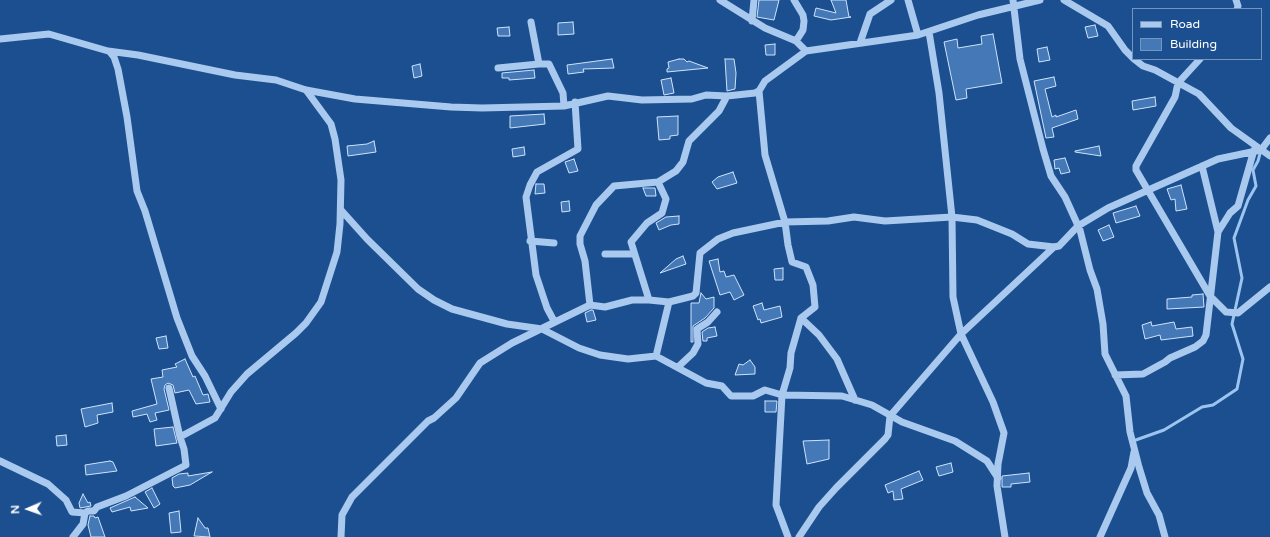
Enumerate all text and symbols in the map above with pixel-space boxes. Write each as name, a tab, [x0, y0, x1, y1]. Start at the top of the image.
legend	[1132, 8, 1262, 60]
text: Road	[1170, 17, 1200, 31]
text: Building	[1170, 37, 1217, 51]
north arrow	[8, 489, 48, 529]
text: N	[9, 505, 22, 514]

